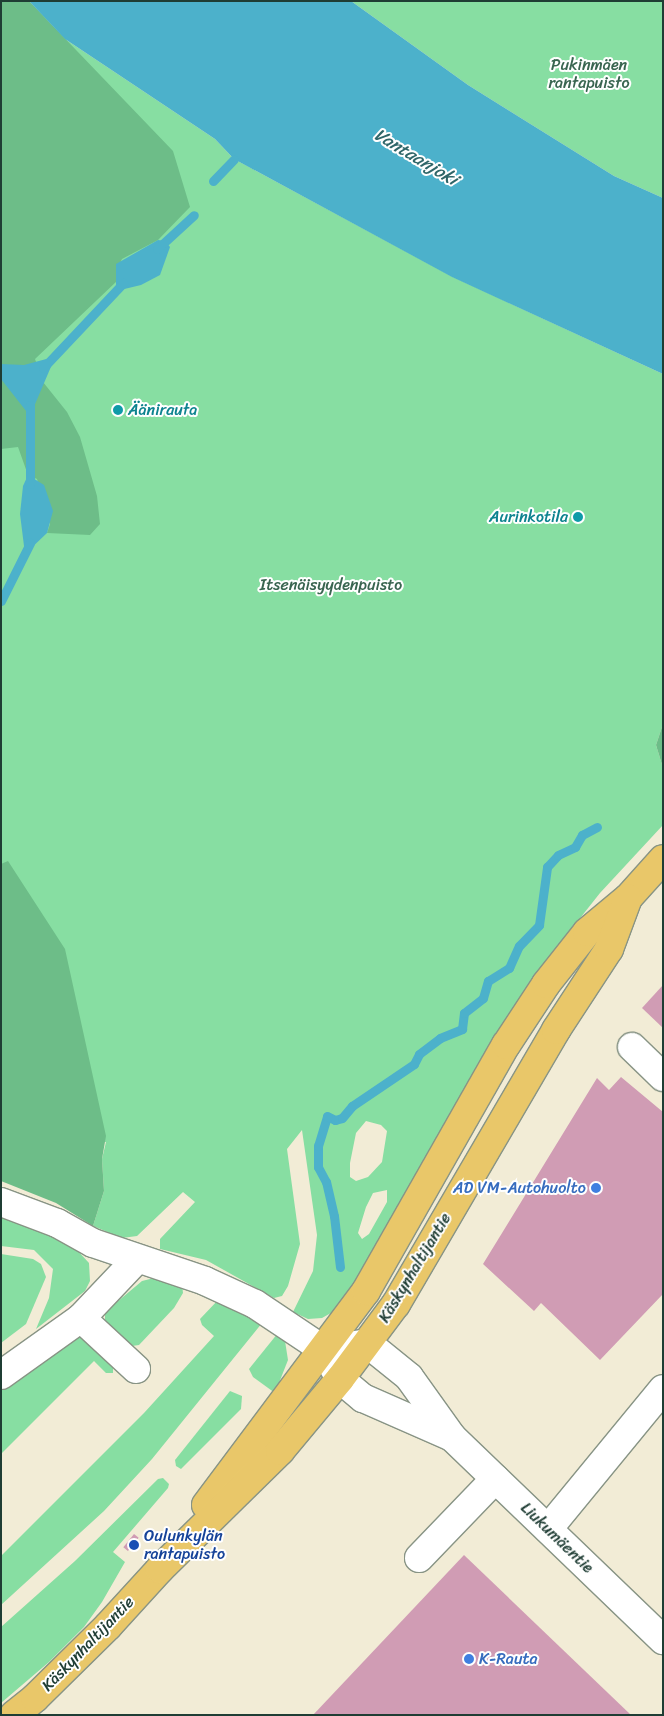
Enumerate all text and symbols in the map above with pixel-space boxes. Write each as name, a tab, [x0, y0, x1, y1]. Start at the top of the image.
park label: Pukinmäen rantapuisto	[548, 55, 630, 93]
water label: Vantaanjoki	[370, 124, 462, 190]
place label: Äänirauta	[128, 400, 197, 420]
marker: Äänirauta	[112, 404, 124, 416]
place label: Aurinkotila	[489, 507, 568, 527]
marker: Aurinkotila	[572, 511, 584, 523]
park label: Itsenäisyydenpuisto	[260, 575, 402, 595]
place label: AD VM-Autohuolto	[452, 1178, 586, 1198]
marker: AD VM-Autohuolto	[590, 1182, 602, 1194]
street label: Käskynhaltijantie	[375, 1210, 455, 1326]
street label: Liukumäentie	[517, 1499, 597, 1577]
place label: Oulunkylän rantapuisto	[144, 1526, 225, 1564]
marker: Oulunkylän rantapuisto	[128, 1539, 140, 1551]
street label: Käskynhaltijantie	[38, 1593, 138, 1695]
place label: K-Rauta	[479, 1649, 537, 1669]
marker: K-Rauta	[463, 1653, 475, 1665]

